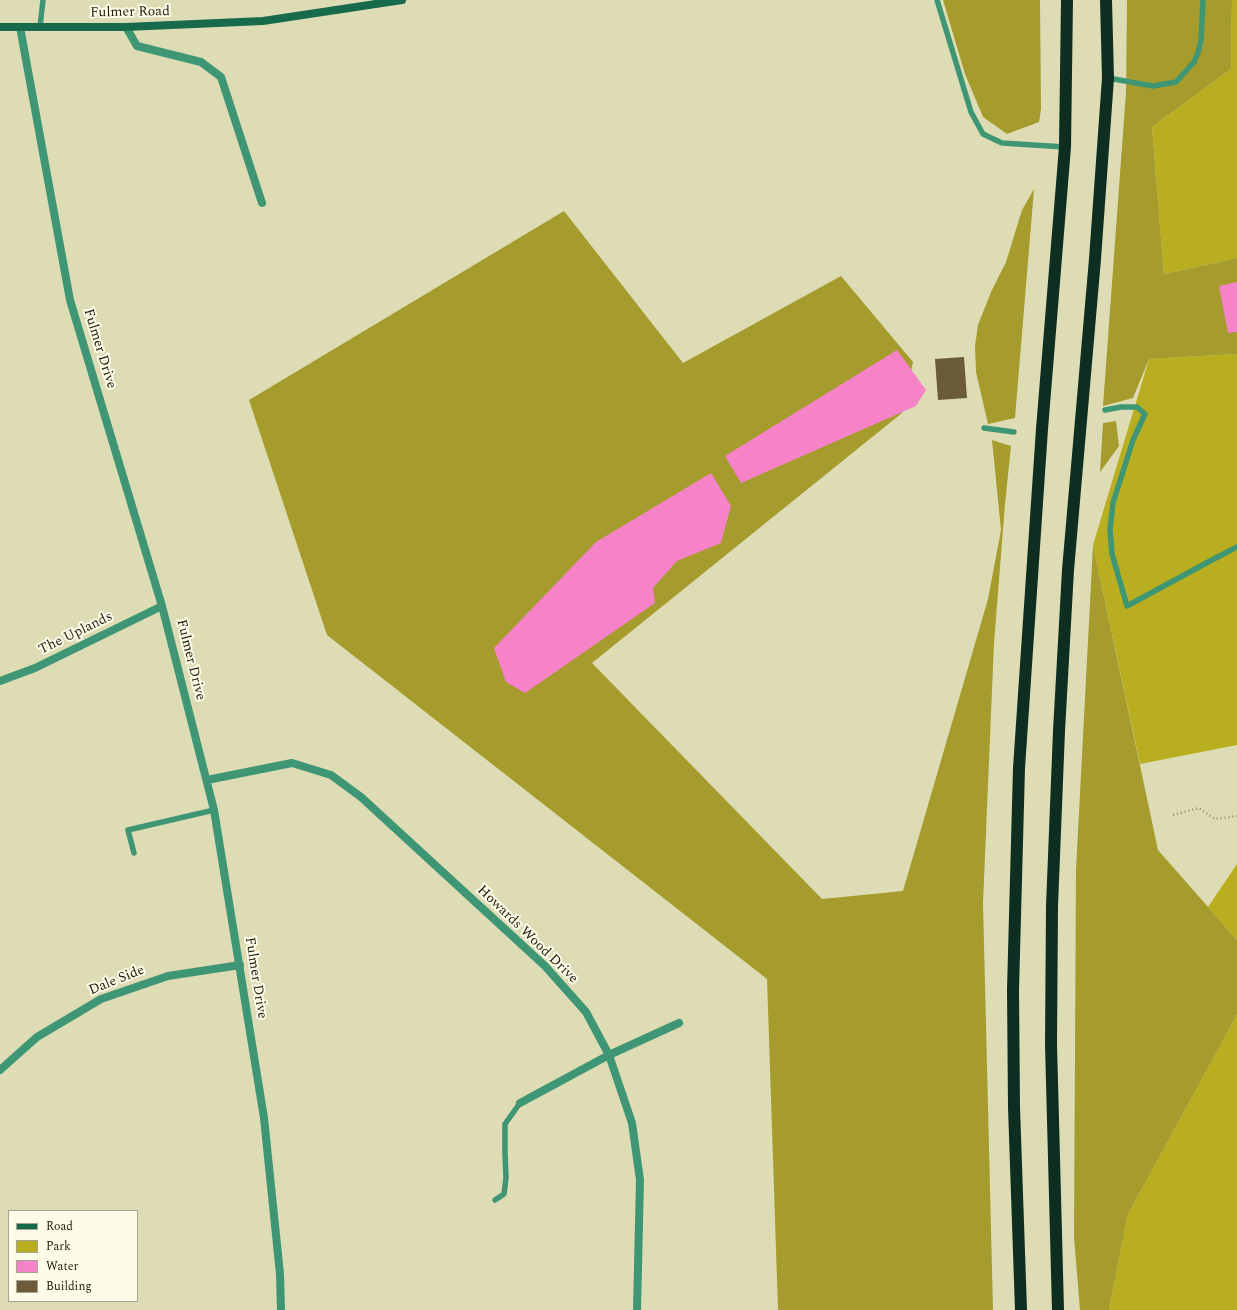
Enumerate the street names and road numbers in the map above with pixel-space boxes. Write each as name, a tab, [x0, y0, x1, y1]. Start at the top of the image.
street label: Fulmer Road	[90, 4, 170, 22]
street label: Fulmer Drive	[79, 307, 119, 391]
street label: The Uplands	[36, 609, 116, 659]
street label: Fulmer Drive	[172, 618, 208, 702]
street label: Howards Wood Drive	[473, 883, 581, 987]
street label: Fulmer Drive	[240, 936, 270, 1020]
street label: Dale Side	[87, 962, 147, 1000]

